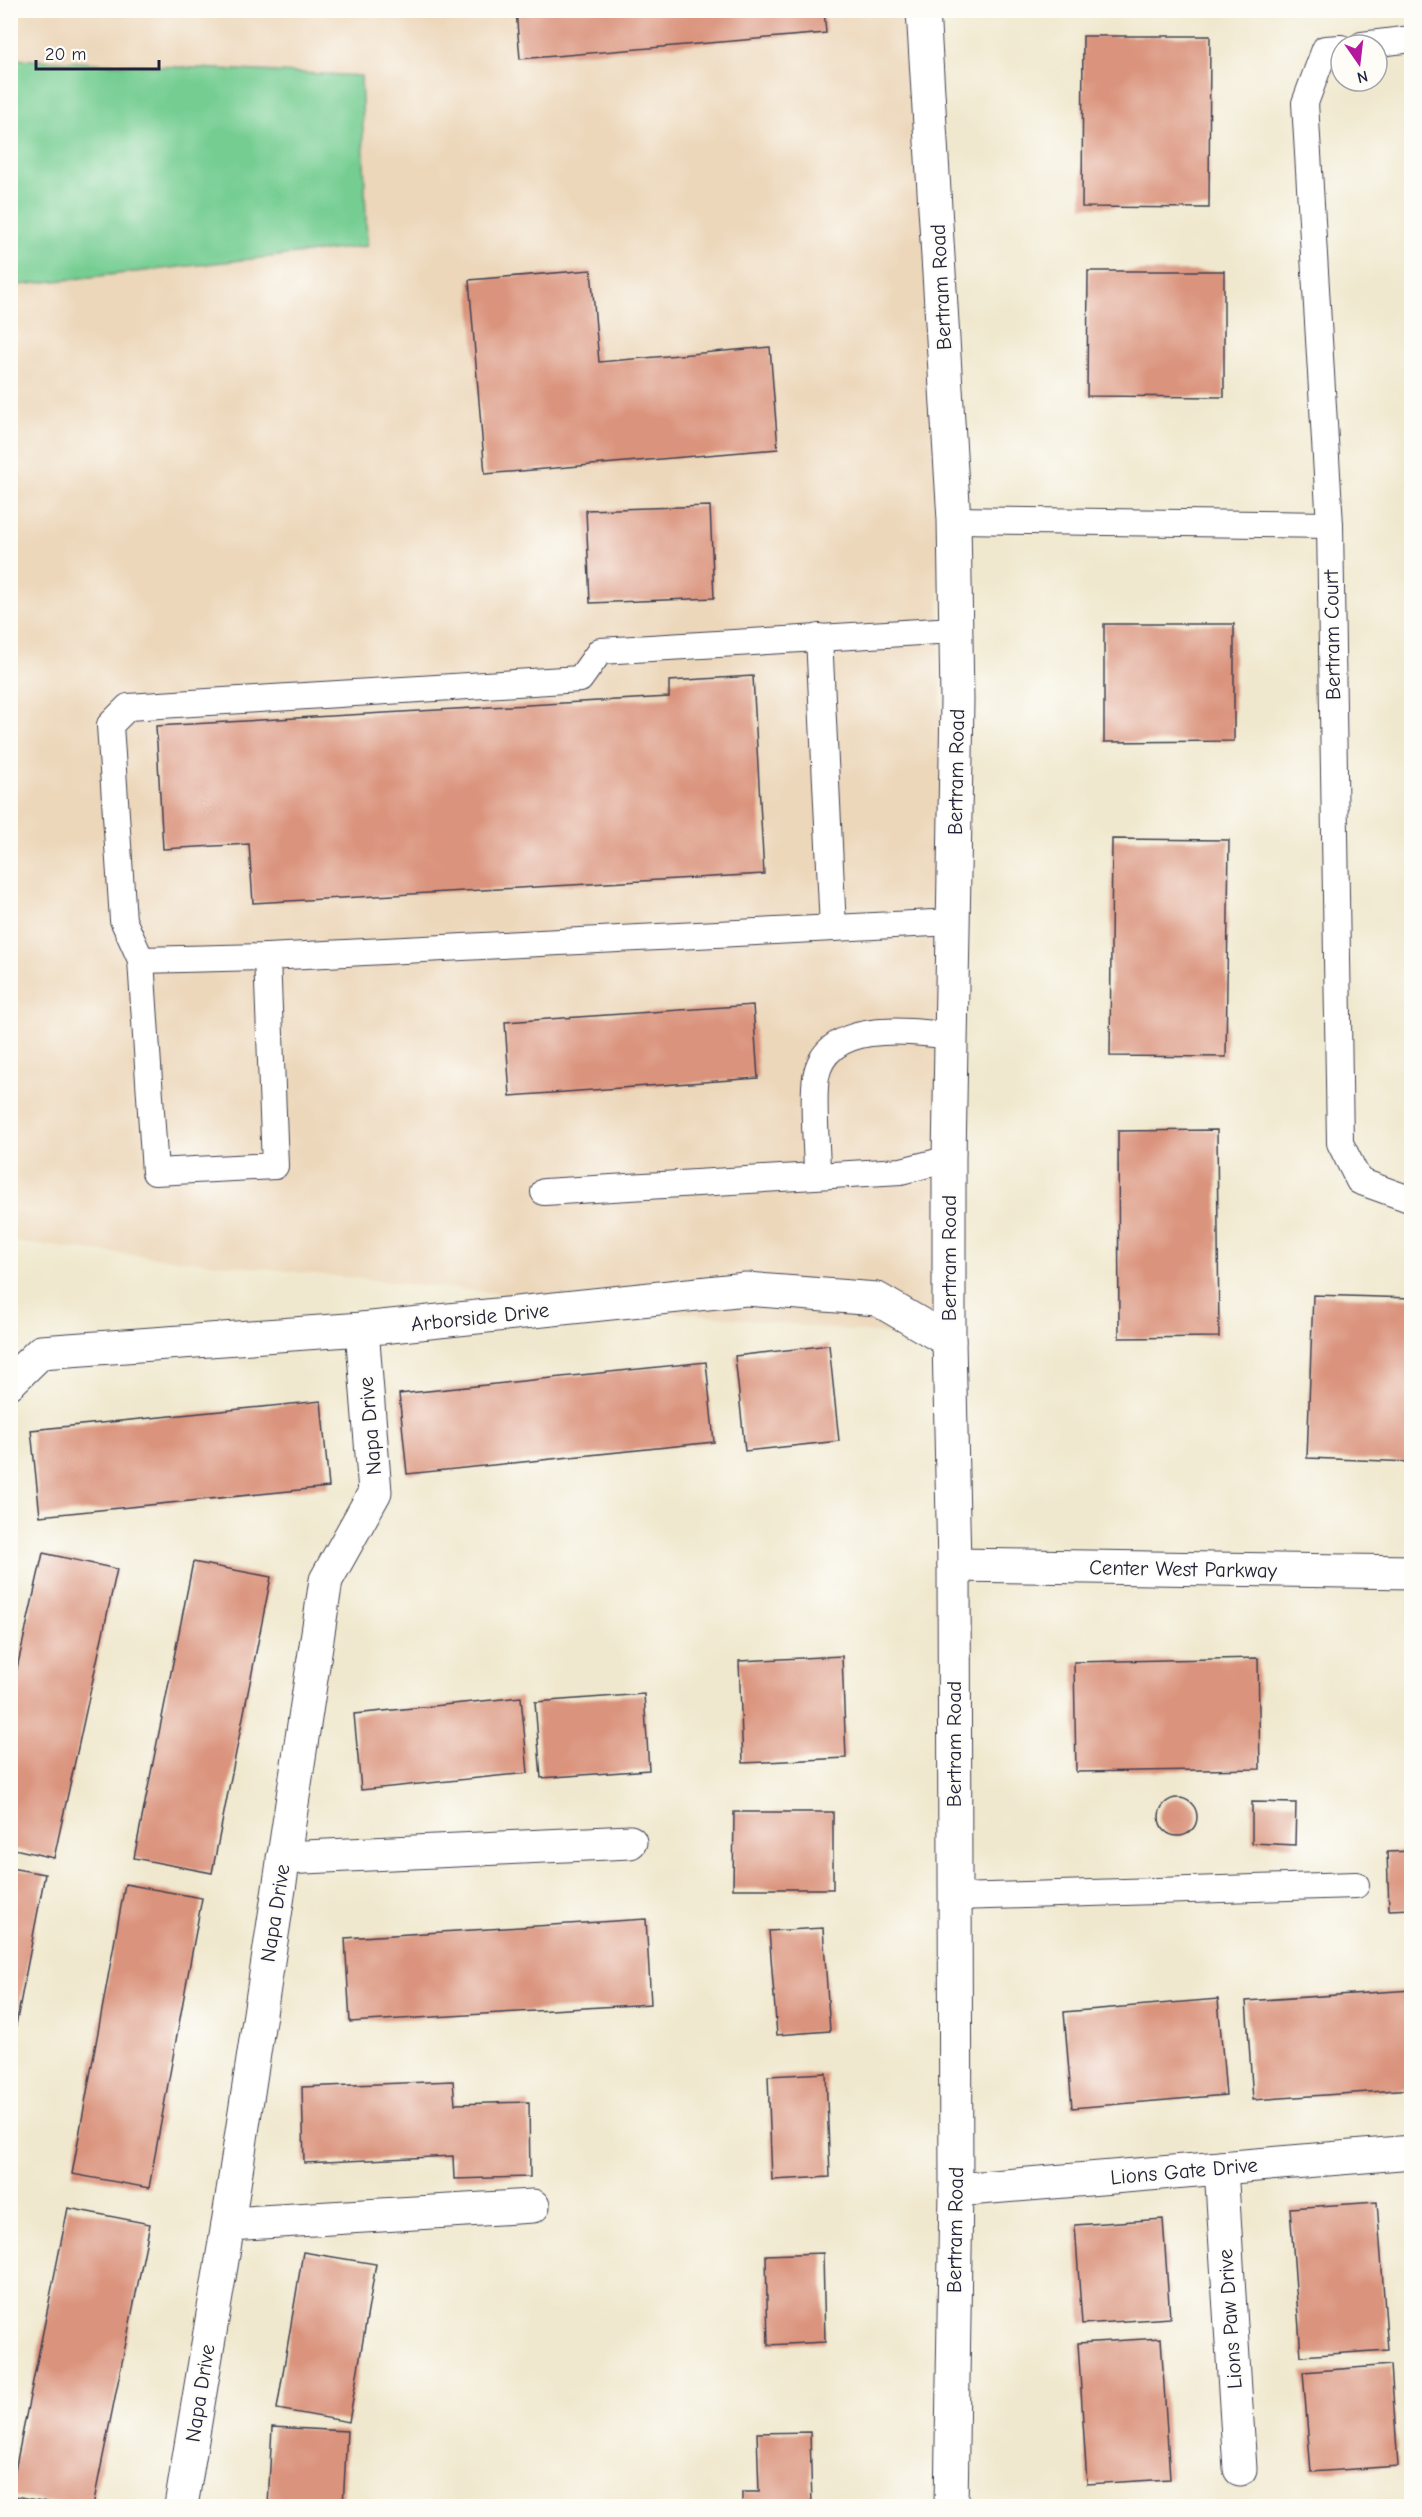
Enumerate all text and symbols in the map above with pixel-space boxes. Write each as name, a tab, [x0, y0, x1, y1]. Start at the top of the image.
scale bar	[36, 33, 159, 71]
north arrow	[1329, 33, 1389, 93]
text: 20 m	[45, 44, 86, 65]
text: N	[1355, 67, 1370, 87]
street label: Bertram Road	[926, 223, 956, 351]
street label: Bertram Court	[1319, 569, 1345, 700]
street label: Bertram Road	[943, 709, 969, 835]
street label: Bertram Road	[937, 1195, 961, 1321]
street label: Arborside Drive	[410, 1298, 550, 1336]
street label: Napa Drive	[354, 1376, 386, 1476]
street label: Center West Parkway	[1089, 1555, 1278, 1583]
street label: Bertram Road	[942, 1681, 966, 1807]
street label: Napa Drive	[255, 1862, 295, 1964]
street label: Lions Gate Drive	[1109, 2153, 1259, 2189]
street label: Bertram Road	[942, 2167, 968, 2293]
street label: Lions Paw Drive	[1213, 2248, 1247, 2390]
street label: Napa Drive	[180, 2342, 220, 2444]

